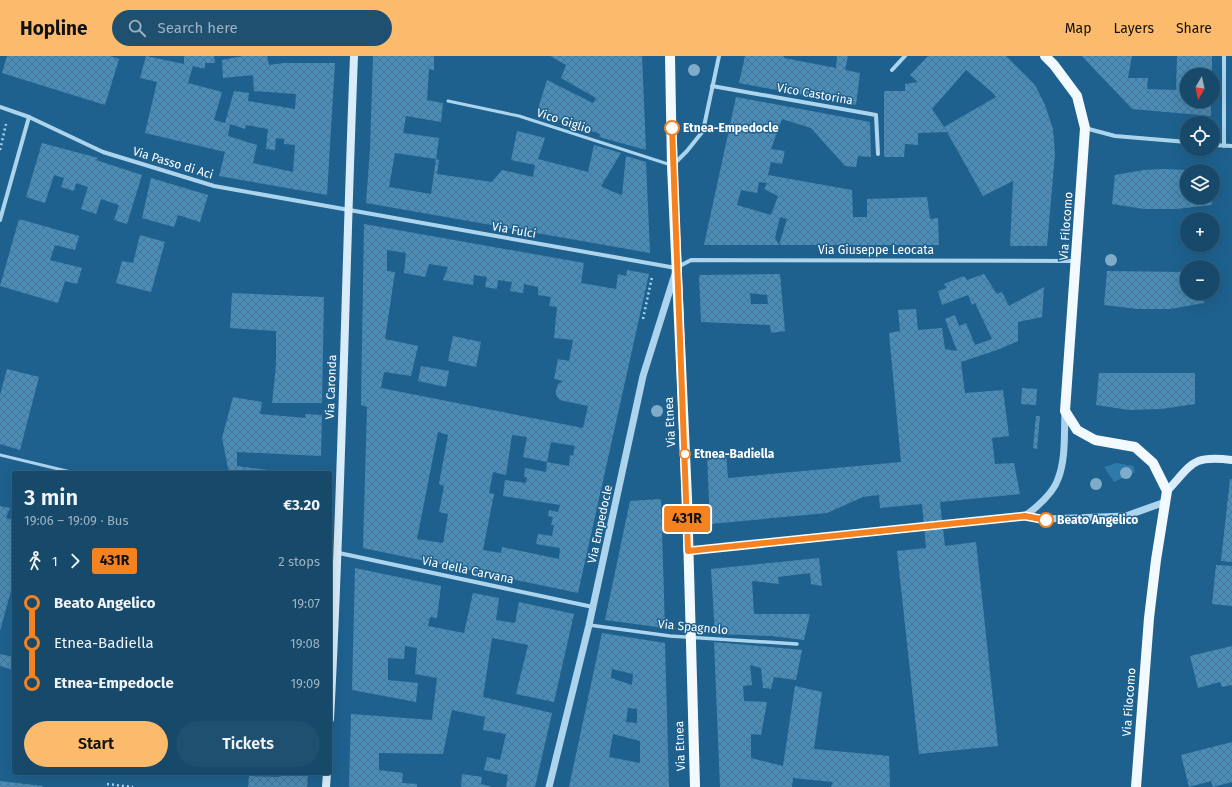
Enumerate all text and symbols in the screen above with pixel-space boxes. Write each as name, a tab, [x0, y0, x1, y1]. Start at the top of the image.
search box	[112, 10, 392, 46]
text: Hopline	[20, 17, 88, 40]
icon: search	[126, 17, 148, 39]
text: Search here	[158, 19, 238, 37]
text: Map	[1065, 20, 1091, 37]
text: Layers	[1113, 20, 1154, 37]
text: Share	[1176, 20, 1212, 37]
north arrow	[1180, 68, 1220, 108]
map controls	[1180, 68, 1220, 300]
street label: Vico Castorina	[776, 80, 854, 108]
street label: Vico Giglio	[535, 106, 593, 136]
button: locate	[1180, 116, 1220, 156]
marker: Etnea-Empedocle	[664, 120, 680, 136]
place label: Etnea-Empedocle	[683, 121, 779, 135]
street label: Via Passo di Aci	[131, 144, 215, 182]
button: layers	[1180, 164, 1220, 204]
street label: Via Filocomo	[1057, 191, 1075, 261]
button: +	[1180, 212, 1220, 252]
street label: Via Fulci	[491, 219, 537, 241]
street label: Via Giuseppe Leocata	[818, 243, 934, 257]
button: −	[1180, 260, 1220, 300]
street label: Via Caronda	[323, 354, 339, 420]
street label: Via Etnea	[662, 396, 678, 448]
place label: Etnea-Badiella	[694, 447, 775, 461]
marker: Etnea-Badiella	[679, 448, 691, 460]
street label: Via Empedocle	[585, 483, 615, 565]
text: 3 min	[24, 484, 78, 511]
text: €3.20	[283, 496, 320, 514]
line badge: 431R	[659, 506, 715, 532]
text: 431R	[672, 510, 702, 527]
marker: Beato Angelico	[1038, 512, 1054, 528]
text: 19:06 – 19:09 · Bus	[24, 513, 128, 528]
place label: Beato Angelico	[1057, 513, 1138, 527]
icon: walk	[24, 550, 46, 572]
icon: forward	[64, 550, 86, 572]
text: 431R	[100, 552, 129, 569]
street label: Via della Carvana	[421, 553, 515, 587]
text: 1	[52, 554, 58, 569]
text: 2 stops	[278, 554, 320, 569]
text: Beato Angelico	[54, 594, 156, 612]
text: 19:07	[292, 596, 320, 611]
street label: Via Spagnolo	[657, 617, 729, 637]
text: Etnea-Badiella	[54, 634, 154, 652]
text: 19:08	[290, 636, 320, 651]
street label: Via Filocomo	[1120, 667, 1138, 737]
text: Etnea-Empedocle	[54, 674, 174, 692]
text: 19:09	[290, 676, 320, 691]
button: Start	[24, 721, 168, 767]
button: Tickets	[176, 721, 320, 767]
street label: Via Etnea	[672, 721, 688, 771]

